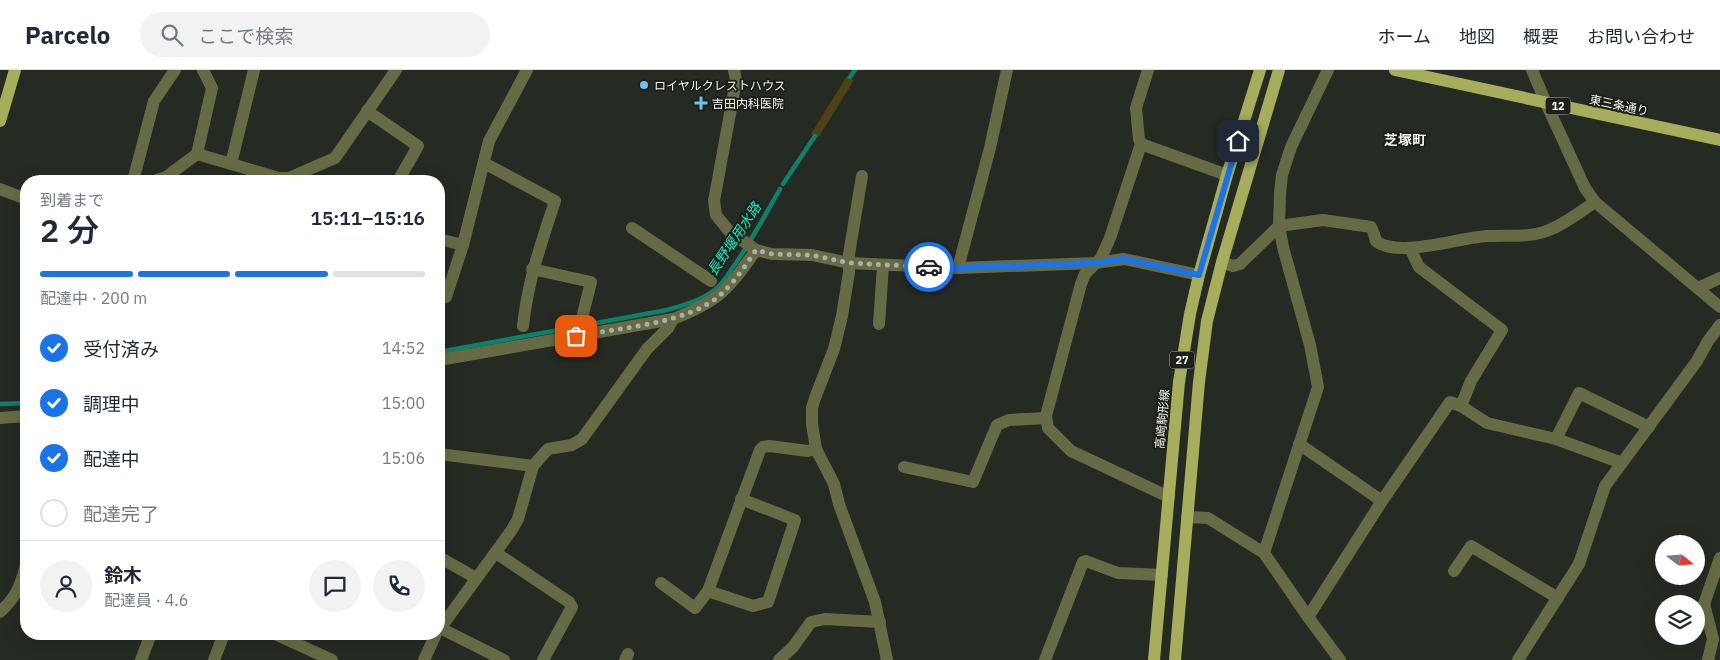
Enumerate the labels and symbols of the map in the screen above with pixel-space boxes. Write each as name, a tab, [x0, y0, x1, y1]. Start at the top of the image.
place label: ロイヤルクレストハウス	[654, 78, 786, 93]
marker: ロイヤルクレストハウス	[638, 79, 650, 91]
street label: 東三条通り	[1588, 91, 1650, 119]
marker: 吉田内科医院	[694, 96, 708, 110]
place label: 吉田内科医院	[712, 96, 784, 111]
road number: 12	[1546, 98, 1570, 114]
pin	[1217, 120, 1259, 162]
district label: 芝塚町	[1384, 131, 1426, 149]
water label: 長野堰用水路	[703, 198, 766, 279]
courier	[904, 242, 954, 292]
pin	[555, 315, 597, 357]
road number: 27	[1170, 352, 1194, 368]
street label: 高崎駒形線	[1152, 388, 1172, 450]
north arrow	[1655, 535, 1705, 585]

